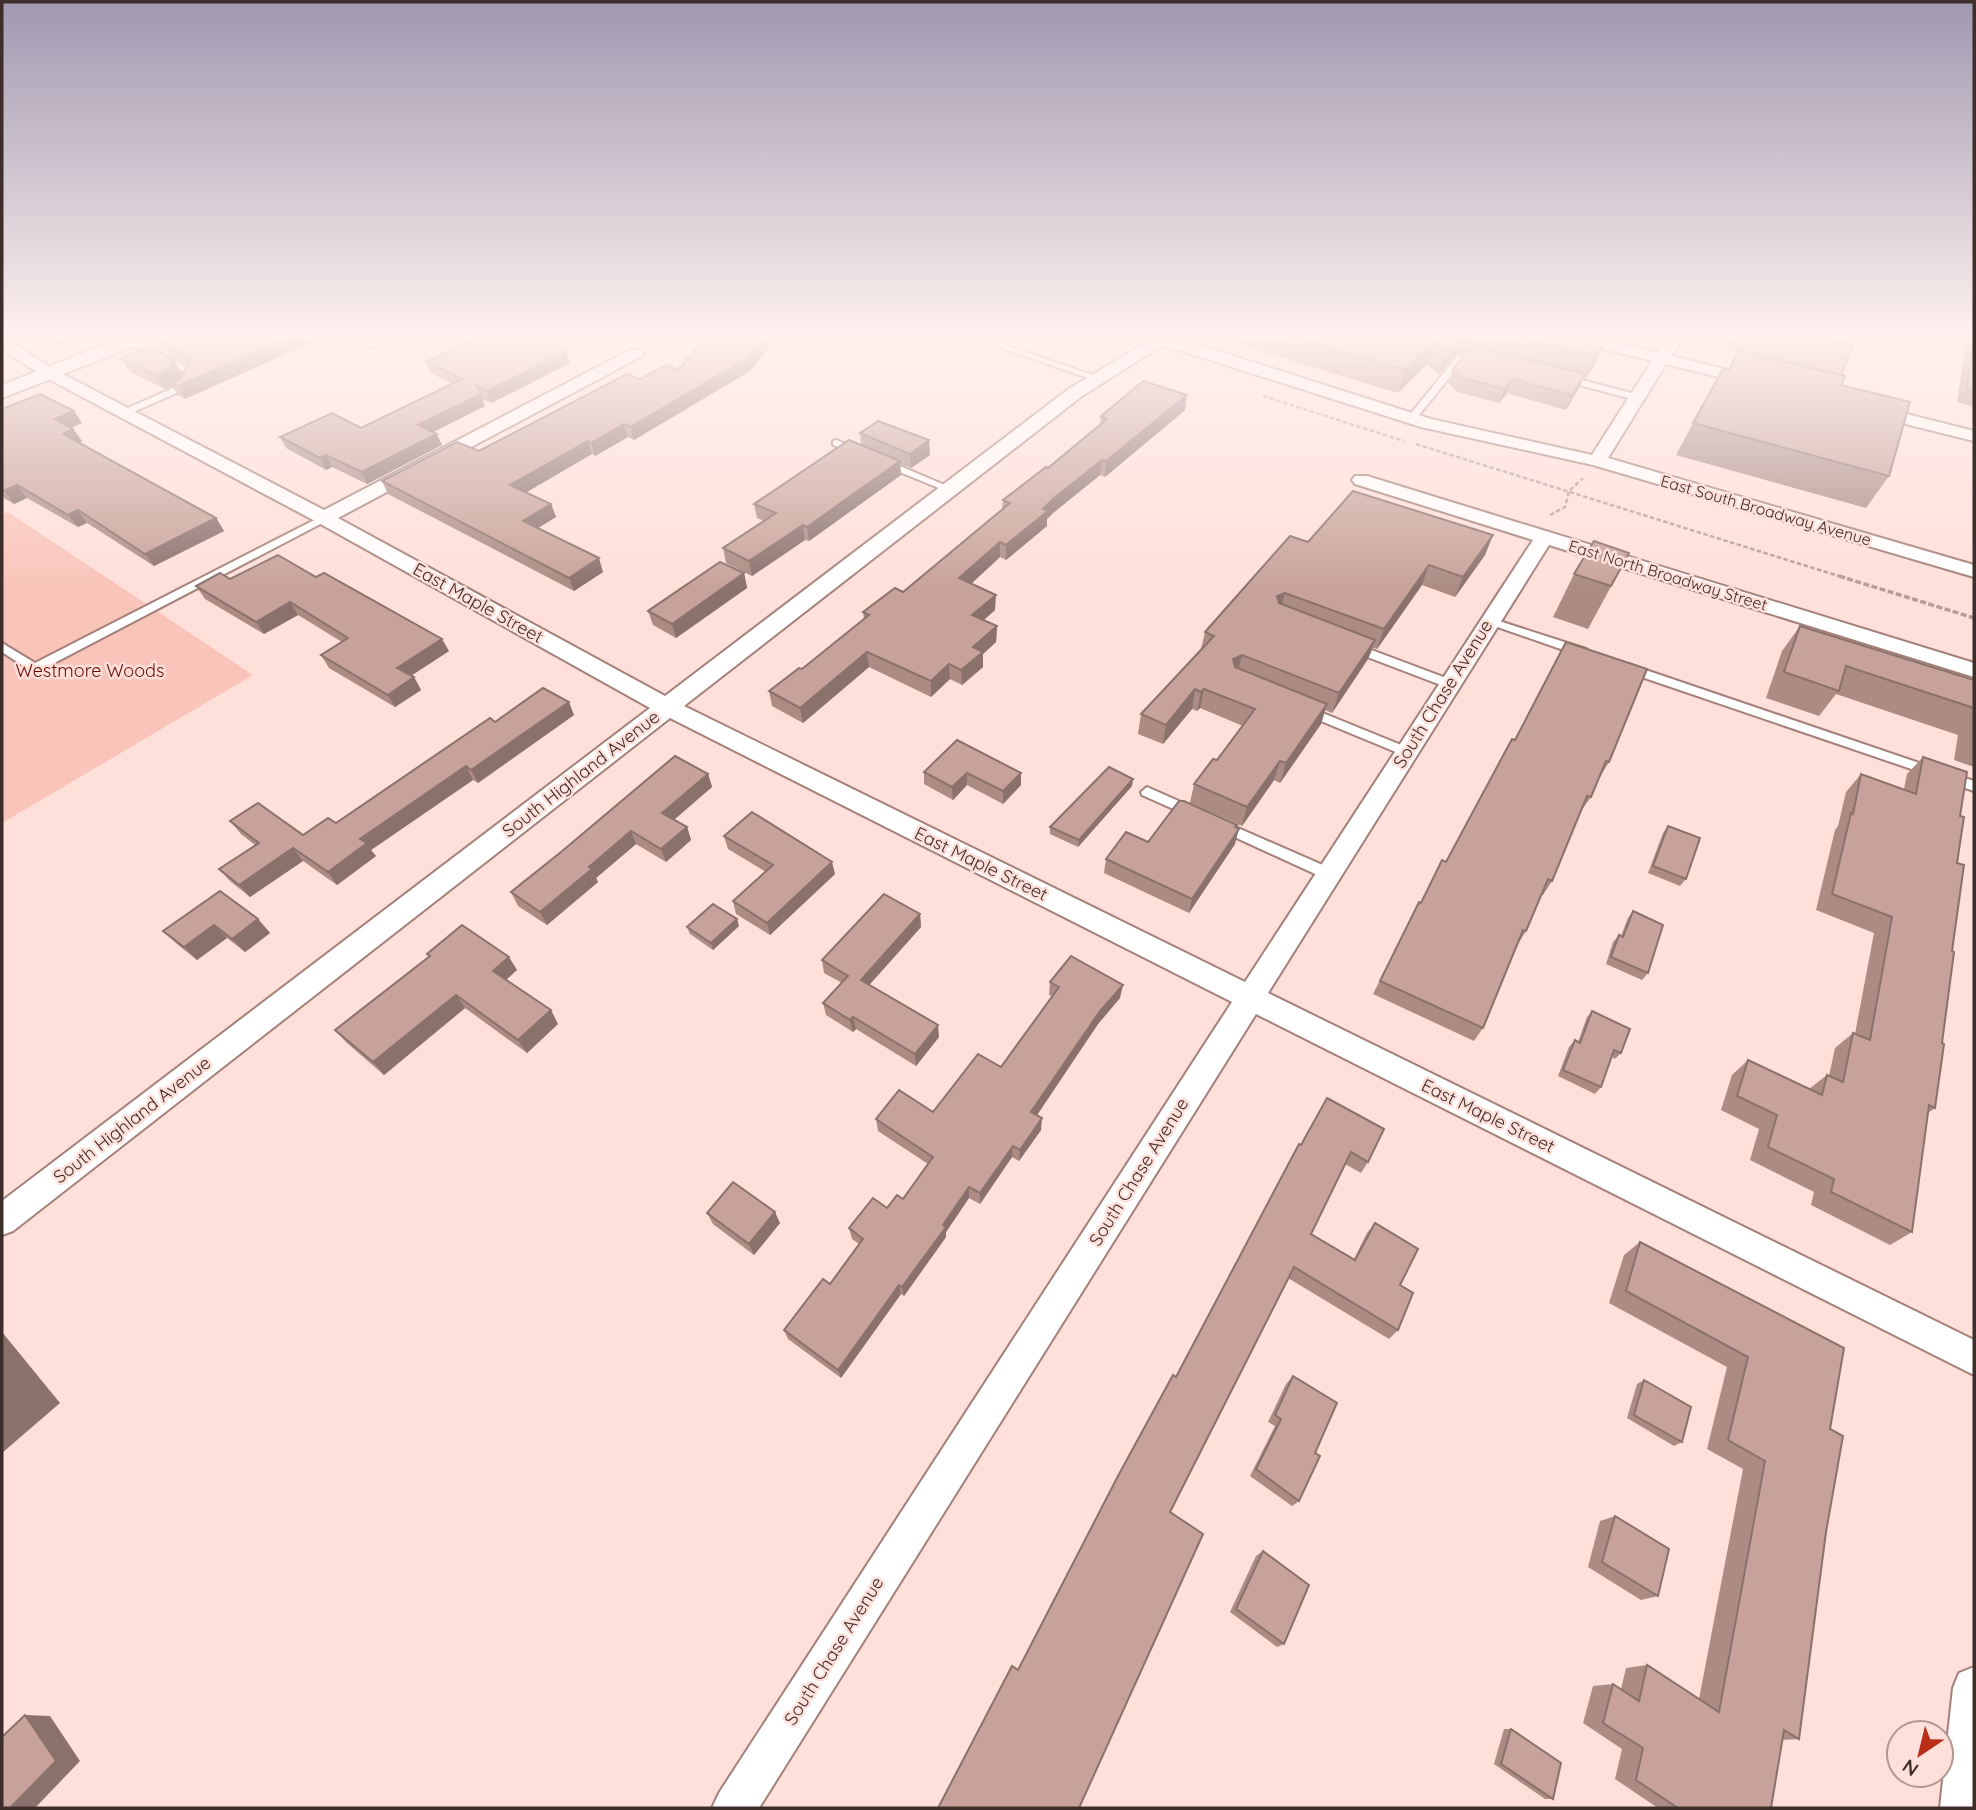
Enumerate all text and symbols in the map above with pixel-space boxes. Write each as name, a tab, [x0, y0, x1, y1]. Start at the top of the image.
street label: East South Broadway Avenue	[1658, 470, 1874, 550]
street label: East North Broadway Street	[1566, 535, 1770, 615]
street label: East Maple Street	[409, 557, 547, 648]
street label: South Chase Avenue	[1388, 615, 1497, 772]
park label: Westmore Woods	[16, 659, 164, 682]
street label: South Highland Avenue	[497, 705, 664, 842]
street label: East Maple Street	[911, 821, 1052, 906]
street label: South Highland Avenue	[48, 1051, 215, 1188]
street label: East Maple Street	[1418, 1073, 1559, 1158]
street label: South Chase Avenue	[1084, 1093, 1193, 1250]
street label: South Chase Avenue	[779, 1572, 888, 1729]
north arrow	[1885, 1719, 1955, 1789]
text: N	[1898, 1754, 1923, 1782]

